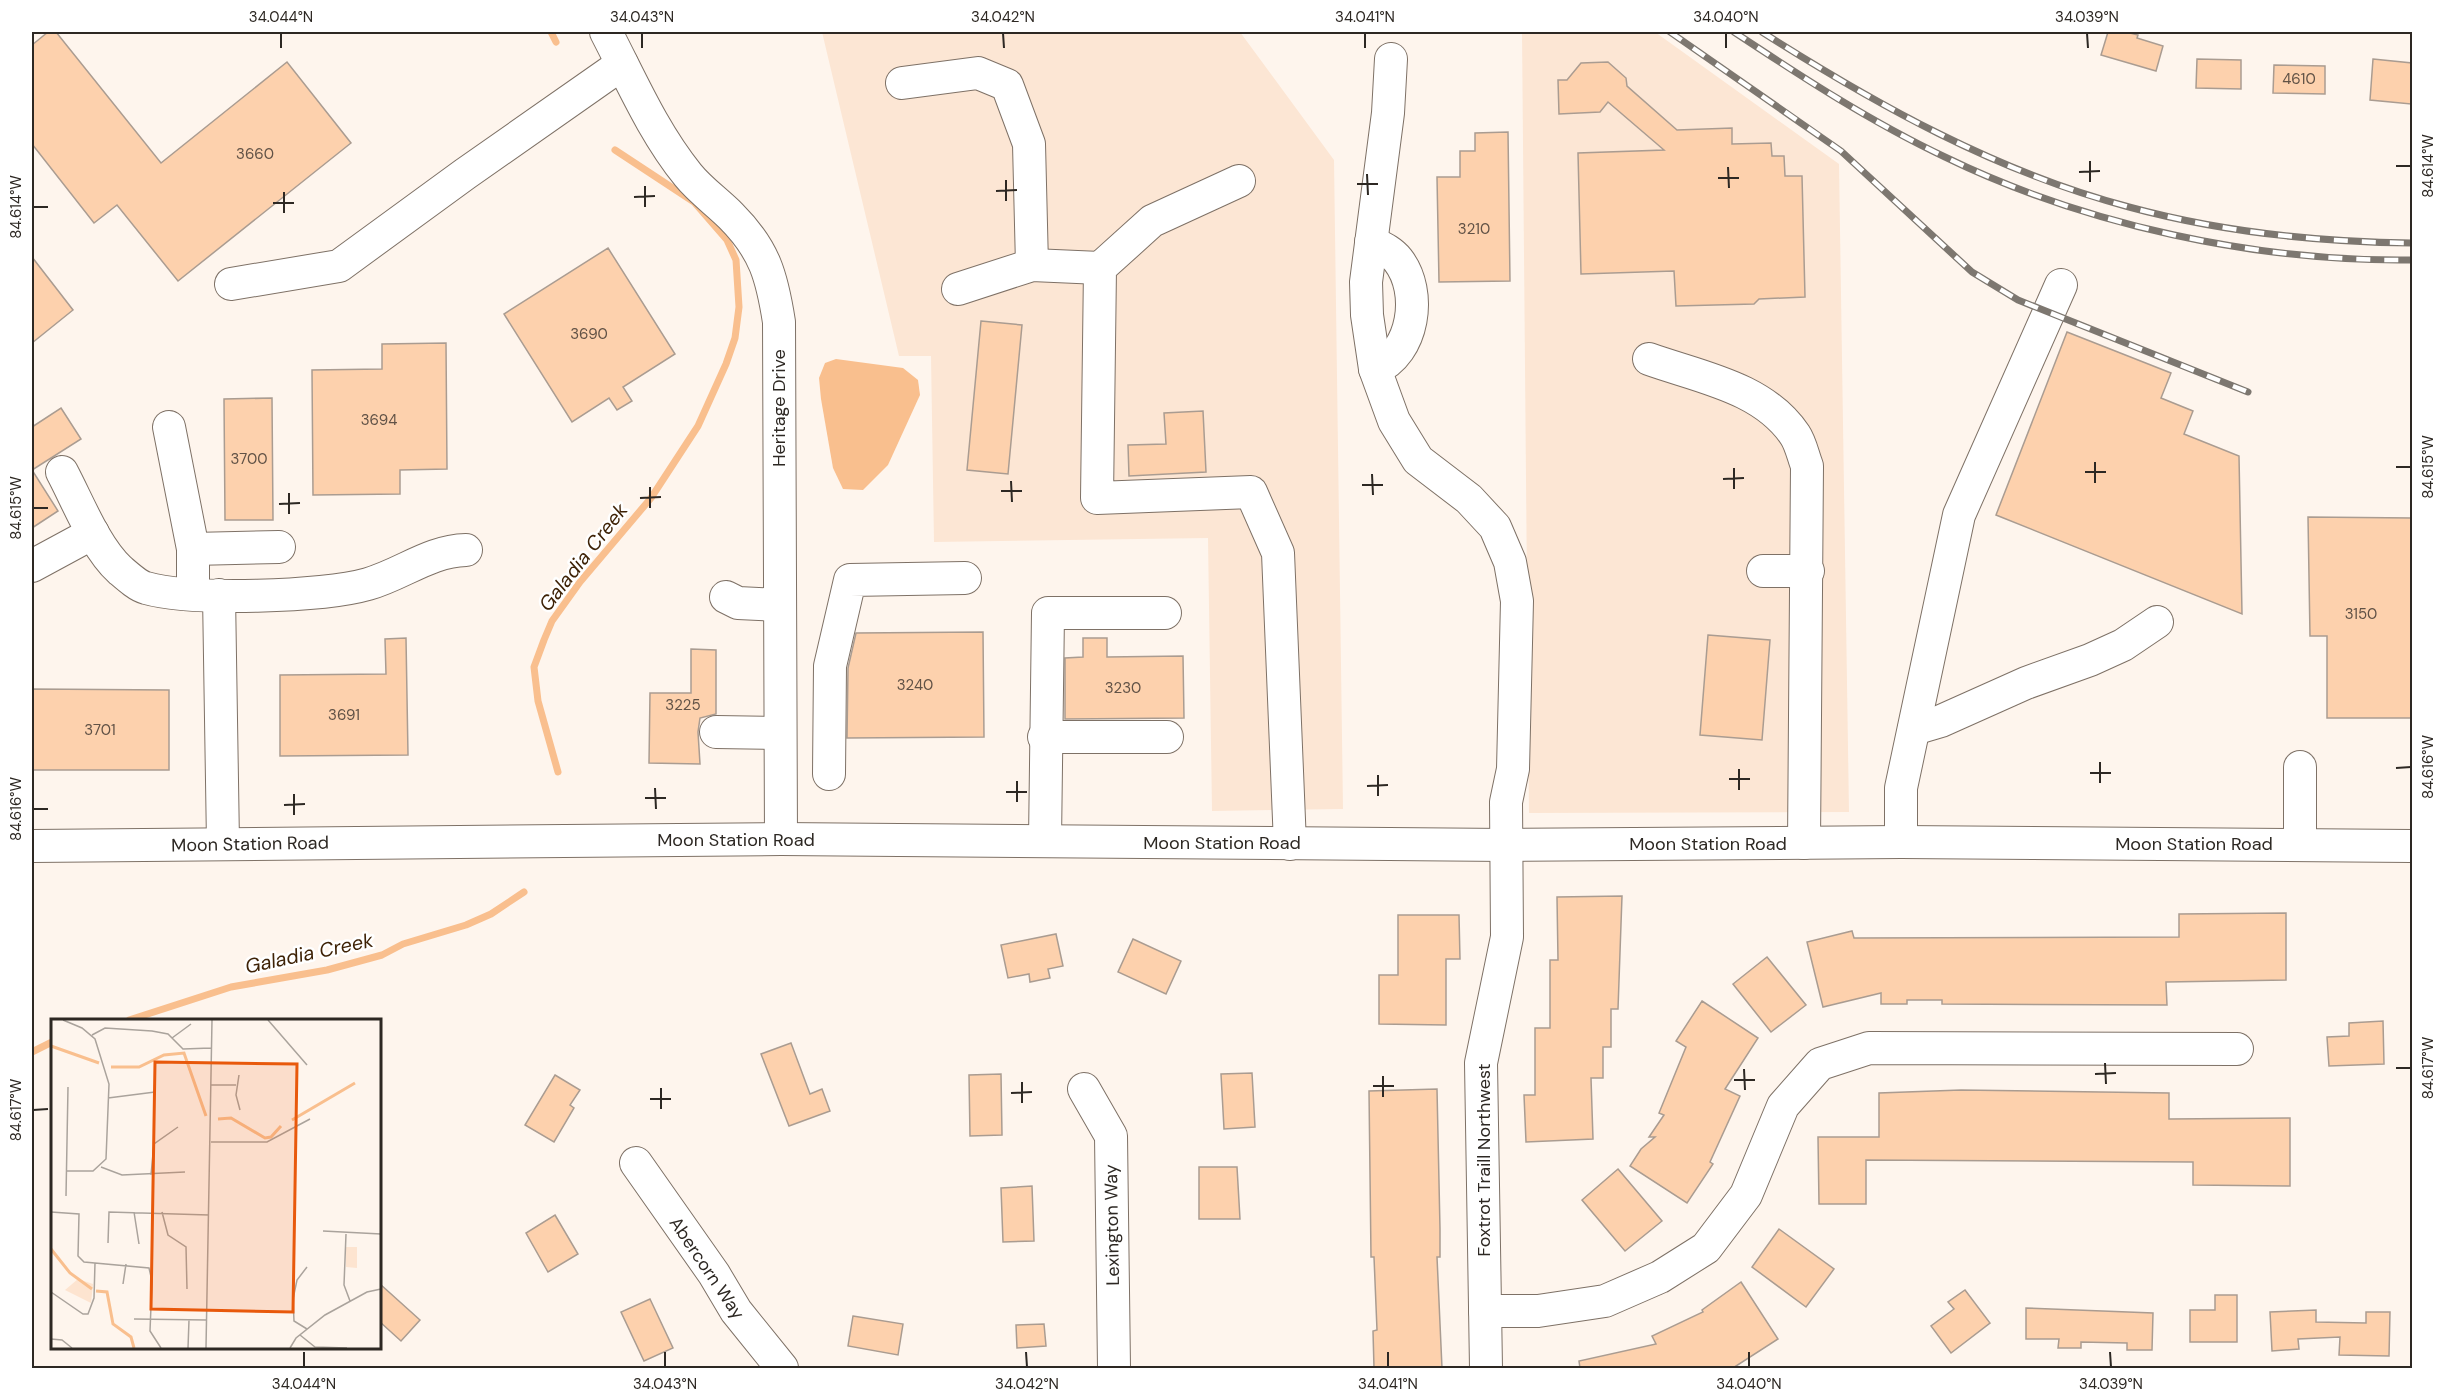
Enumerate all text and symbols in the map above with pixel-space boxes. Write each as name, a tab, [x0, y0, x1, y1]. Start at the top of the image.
text: 34.044°N	[249, 7, 313, 27]
text: 34.043°N	[610, 7, 674, 27]
text: 34.042°N	[971, 7, 1035, 27]
text: 34.041°N	[1335, 7, 1395, 27]
text: 34.040°N	[1693, 7, 1759, 27]
text: 34.039°N	[2055, 7, 2119, 27]
house number: 4610	[2282, 69, 2316, 89]
text: 84.614°W	[2418, 134, 2438, 198]
house number: 3660	[236, 144, 274, 164]
text: 84.614°W	[6, 175, 26, 239]
house number: 3210	[1458, 219, 1490, 239]
house number: 3690	[570, 324, 608, 344]
street label: Heritage Drive	[767, 349, 791, 467]
house number: 3694	[361, 410, 397, 430]
text: 84.615°W	[2418, 435, 2438, 499]
house number: 3700	[231, 449, 267, 469]
text: 84.615°W	[6, 476, 26, 540]
water label: Galadia Creek	[533, 497, 634, 616]
house number: 3150	[2345, 604, 2377, 624]
house number: 3240	[897, 675, 933, 695]
house number: 3230	[1105, 678, 1141, 698]
house number: 3225	[665, 695, 701, 715]
house number: 3691	[328, 705, 360, 725]
house number: 3701	[84, 720, 116, 740]
text: 84.616°W	[2418, 735, 2438, 799]
text: 84.616°W	[6, 777, 26, 841]
street label: Moon Station Road	[657, 828, 815, 852]
street label: Moon Station Road	[171, 831, 329, 857]
street label: Moon Station Road	[1143, 831, 1301, 855]
street label: Moon Station Road	[1629, 832, 1787, 856]
street label: Moon Station Road	[2115, 832, 2273, 856]
water label: Galadia Creek	[243, 927, 376, 979]
inset map	[51, 1019, 381, 1349]
text: 84.617°W	[2418, 1036, 2438, 1099]
street label: Foxtrot Traill Northwest	[1472, 1063, 1496, 1257]
text: 84.617°W	[6, 1078, 26, 1141]
street label: Lexington Way	[1099, 1164, 1125, 1286]
street label: Abercorn Way	[664, 1212, 750, 1324]
text: 34.044°N	[272, 1374, 336, 1394]
text: 34.043°N	[633, 1374, 697, 1394]
text: 34.042°N	[995, 1374, 1059, 1394]
text: 34.041°N	[1358, 1374, 1418, 1394]
text: 34.040°N	[1716, 1374, 1782, 1394]
text: 34.039°N	[2079, 1374, 2143, 1394]

